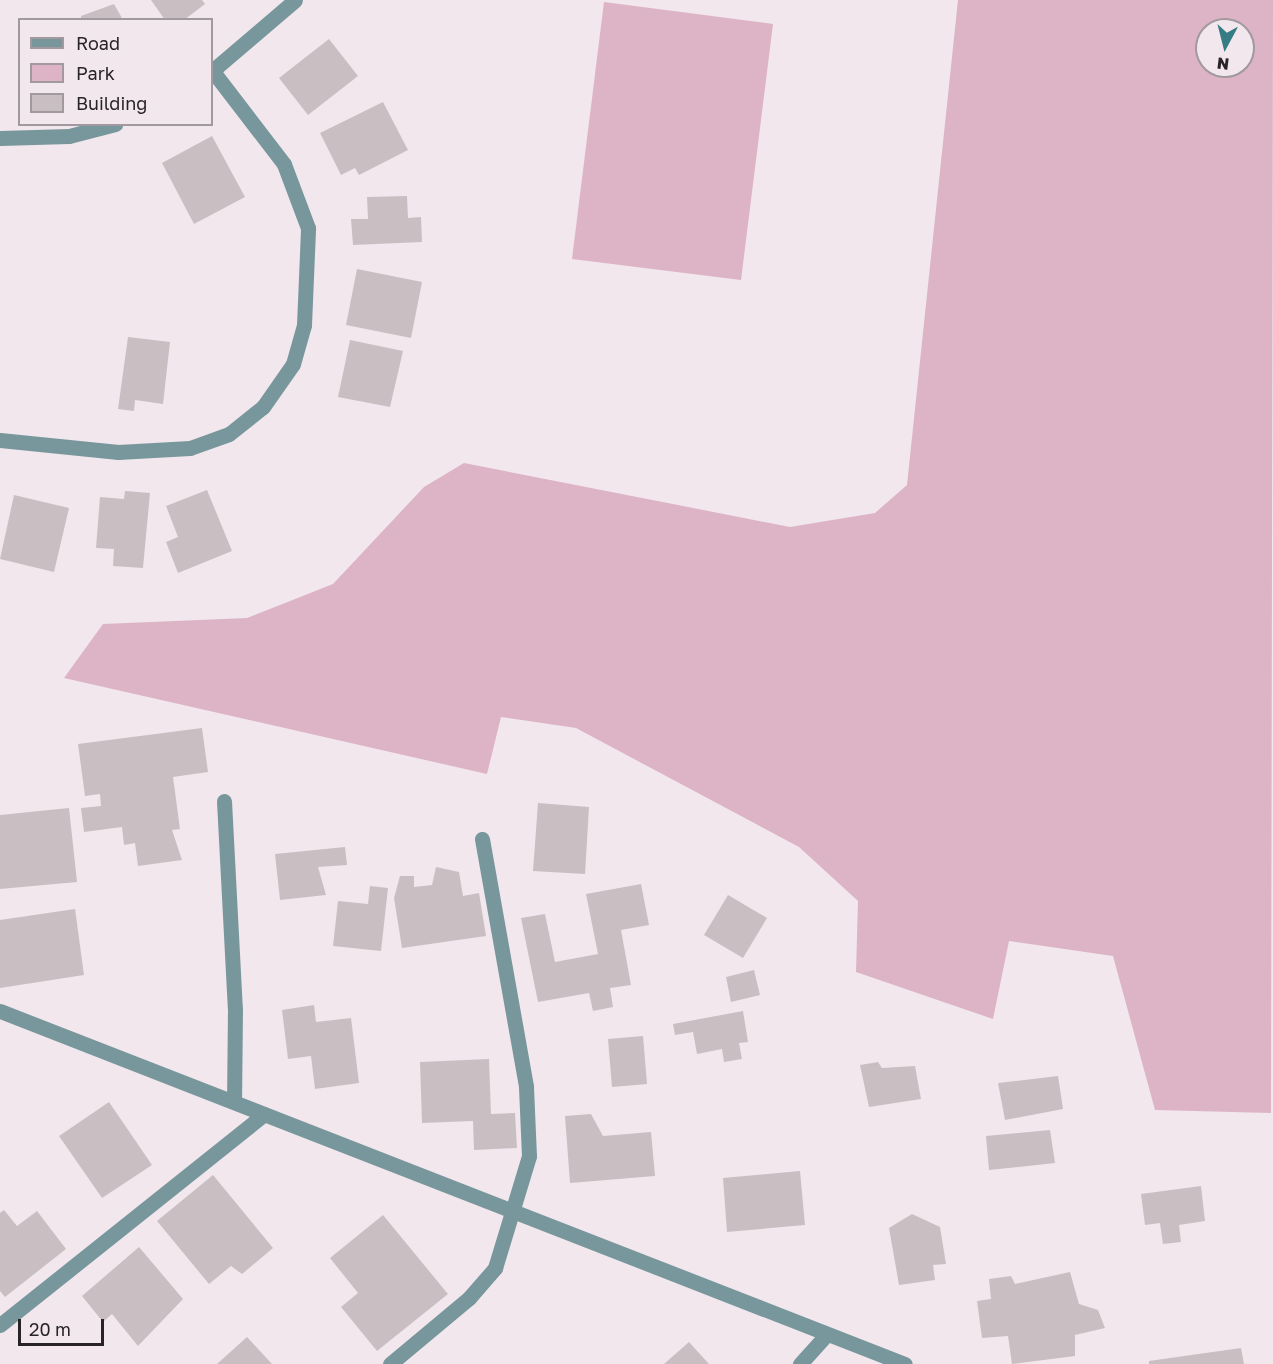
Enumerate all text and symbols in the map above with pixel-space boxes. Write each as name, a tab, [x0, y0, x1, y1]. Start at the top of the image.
legend	[18, 18, 213, 126]
north arrow	[1195, 18, 1255, 78]
text: Road	[76, 32, 120, 54]
text: N	[1216, 53, 1230, 75]
text: Park	[76, 62, 115, 84]
text: Building	[76, 92, 147, 114]
scale bar	[21, 1307, 106, 1345]
text: 20 m	[29, 1318, 71, 1340]

